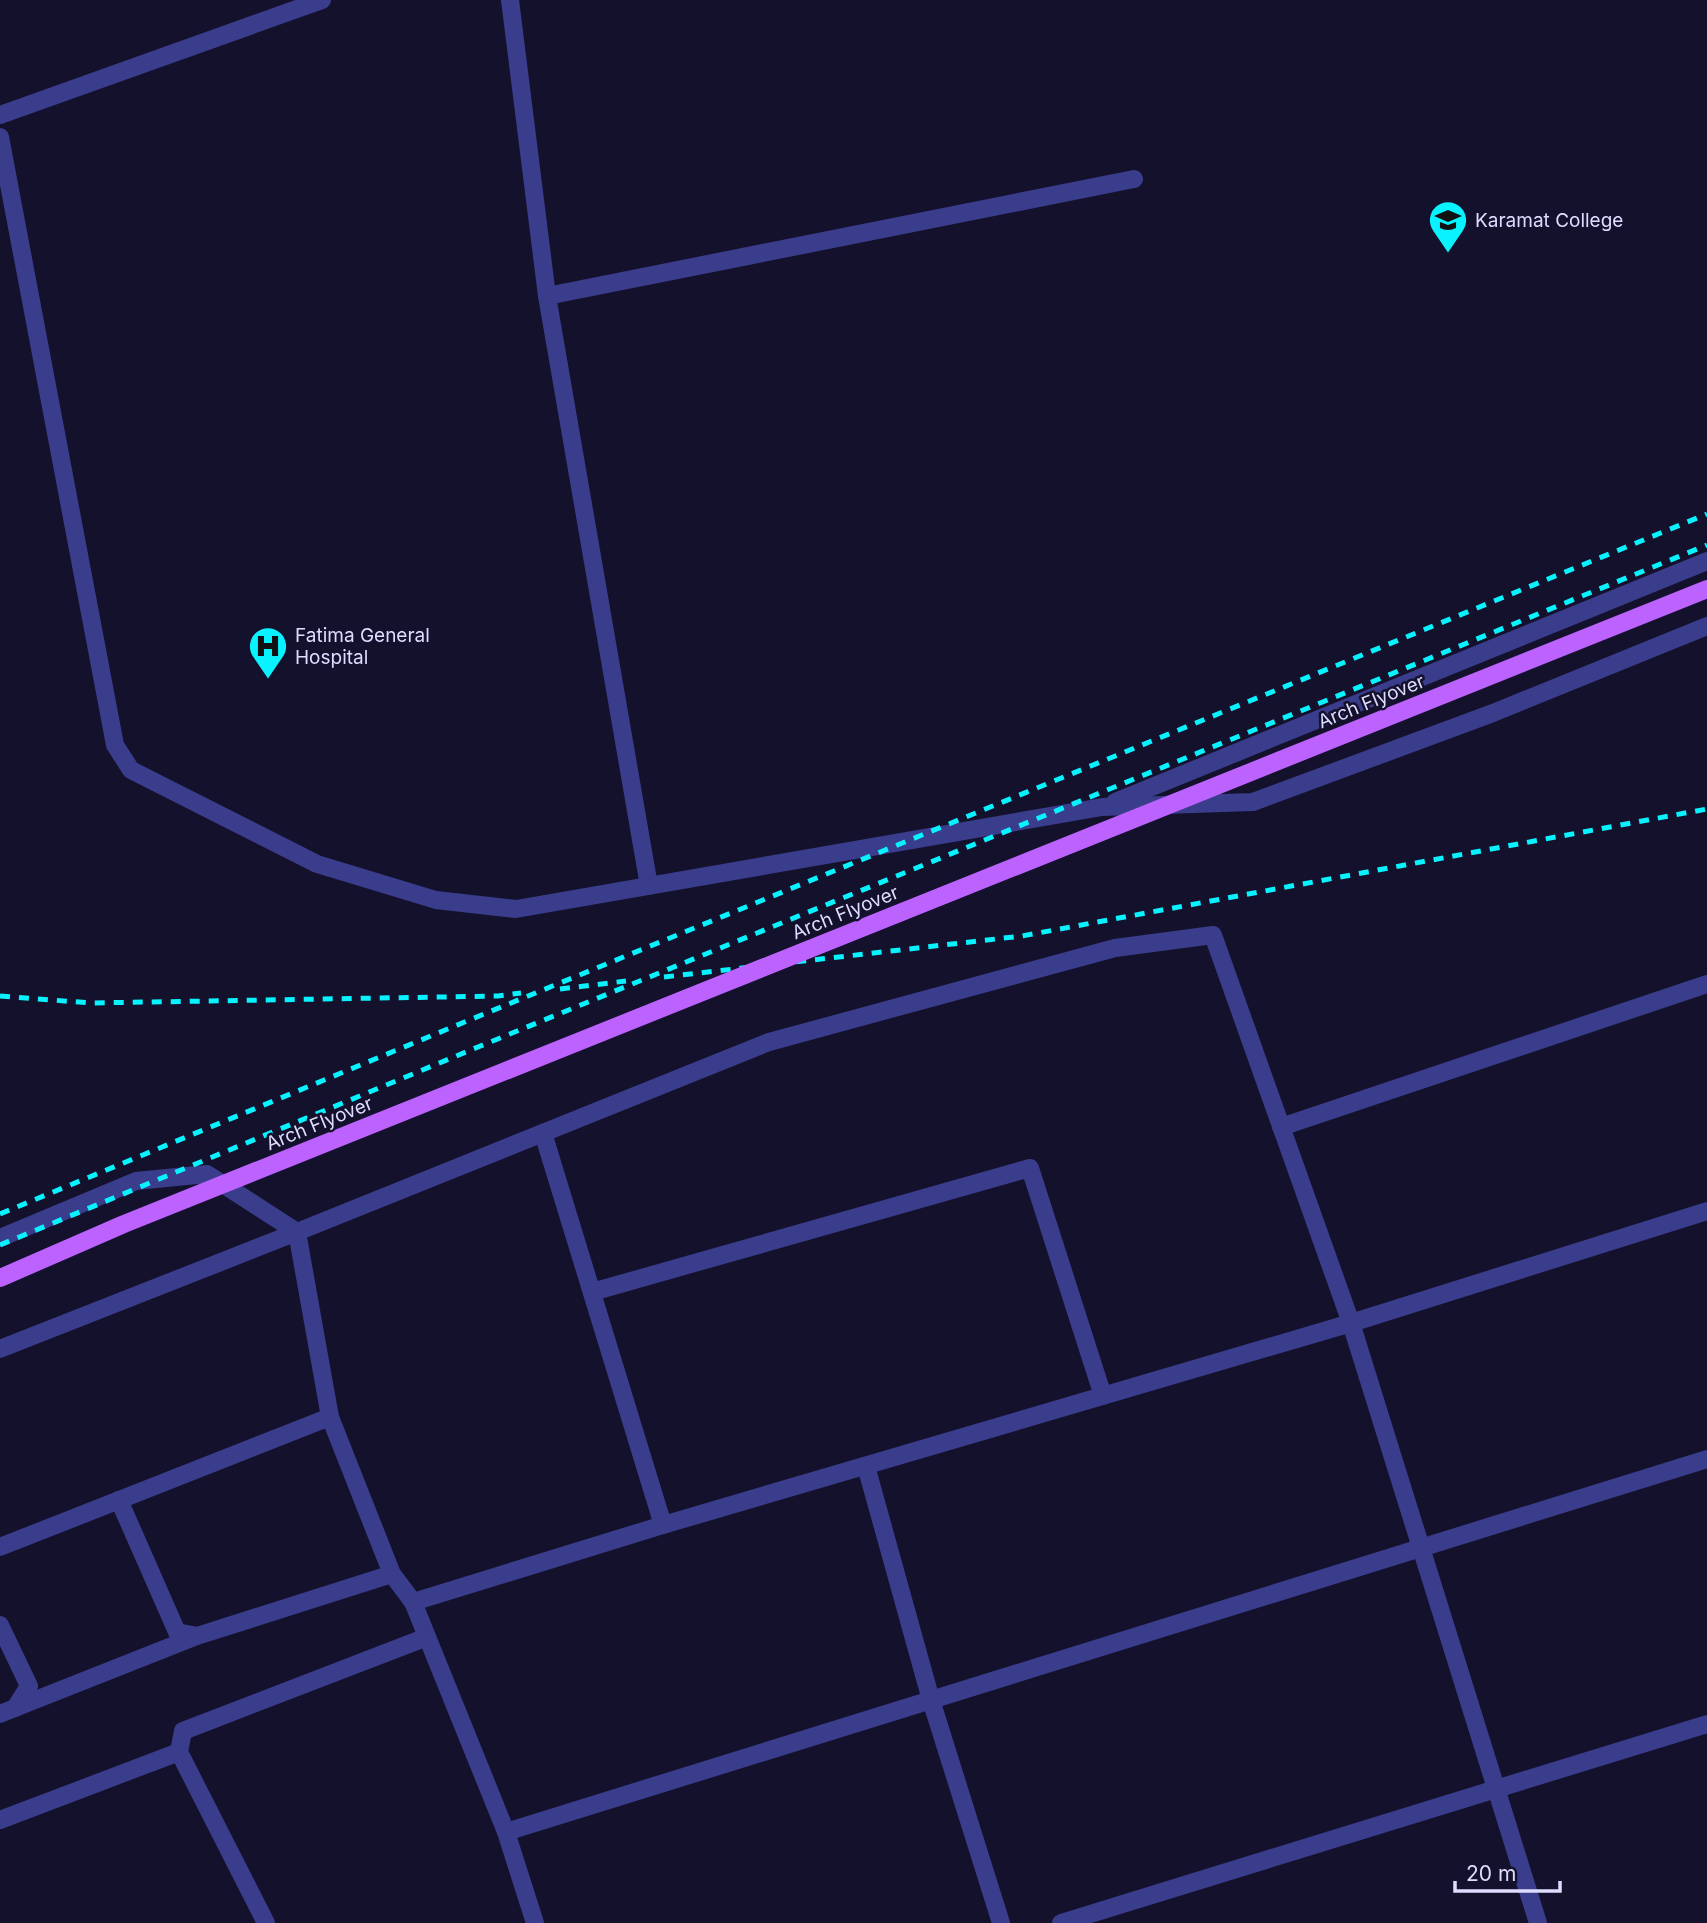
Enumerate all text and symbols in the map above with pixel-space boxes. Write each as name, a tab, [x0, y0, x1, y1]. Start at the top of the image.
school or university icon: Karamat College	[1427, 199, 1469, 254]
place label: Karamat College	[1475, 209, 1623, 232]
place label: Fatima General Hospital	[295, 624, 430, 669]
hospital icon: Fatima General Hospital	[247, 625, 289, 680]
street label: Arch Flyover	[1314, 670, 1428, 733]
street label: Arch Flyover	[788, 881, 902, 944]
street label: Arch Flyover	[262, 1092, 376, 1155]
scale bar	[1455, 1850, 1560, 1894]
text: 20 m	[1466, 1861, 1516, 1886]

